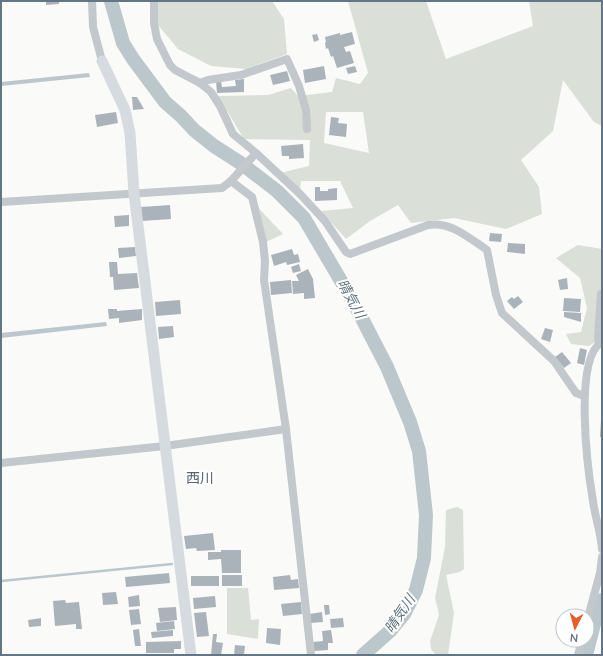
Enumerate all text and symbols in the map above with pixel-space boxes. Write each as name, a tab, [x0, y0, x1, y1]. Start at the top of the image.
water label: 晴気川	[333, 276, 370, 324]
district label: 西川	[186, 469, 214, 488]
water label: 晴気川	[380, 590, 421, 637]
north arrow	[555, 608, 595, 648]
text: N	[569, 630, 579, 645]

